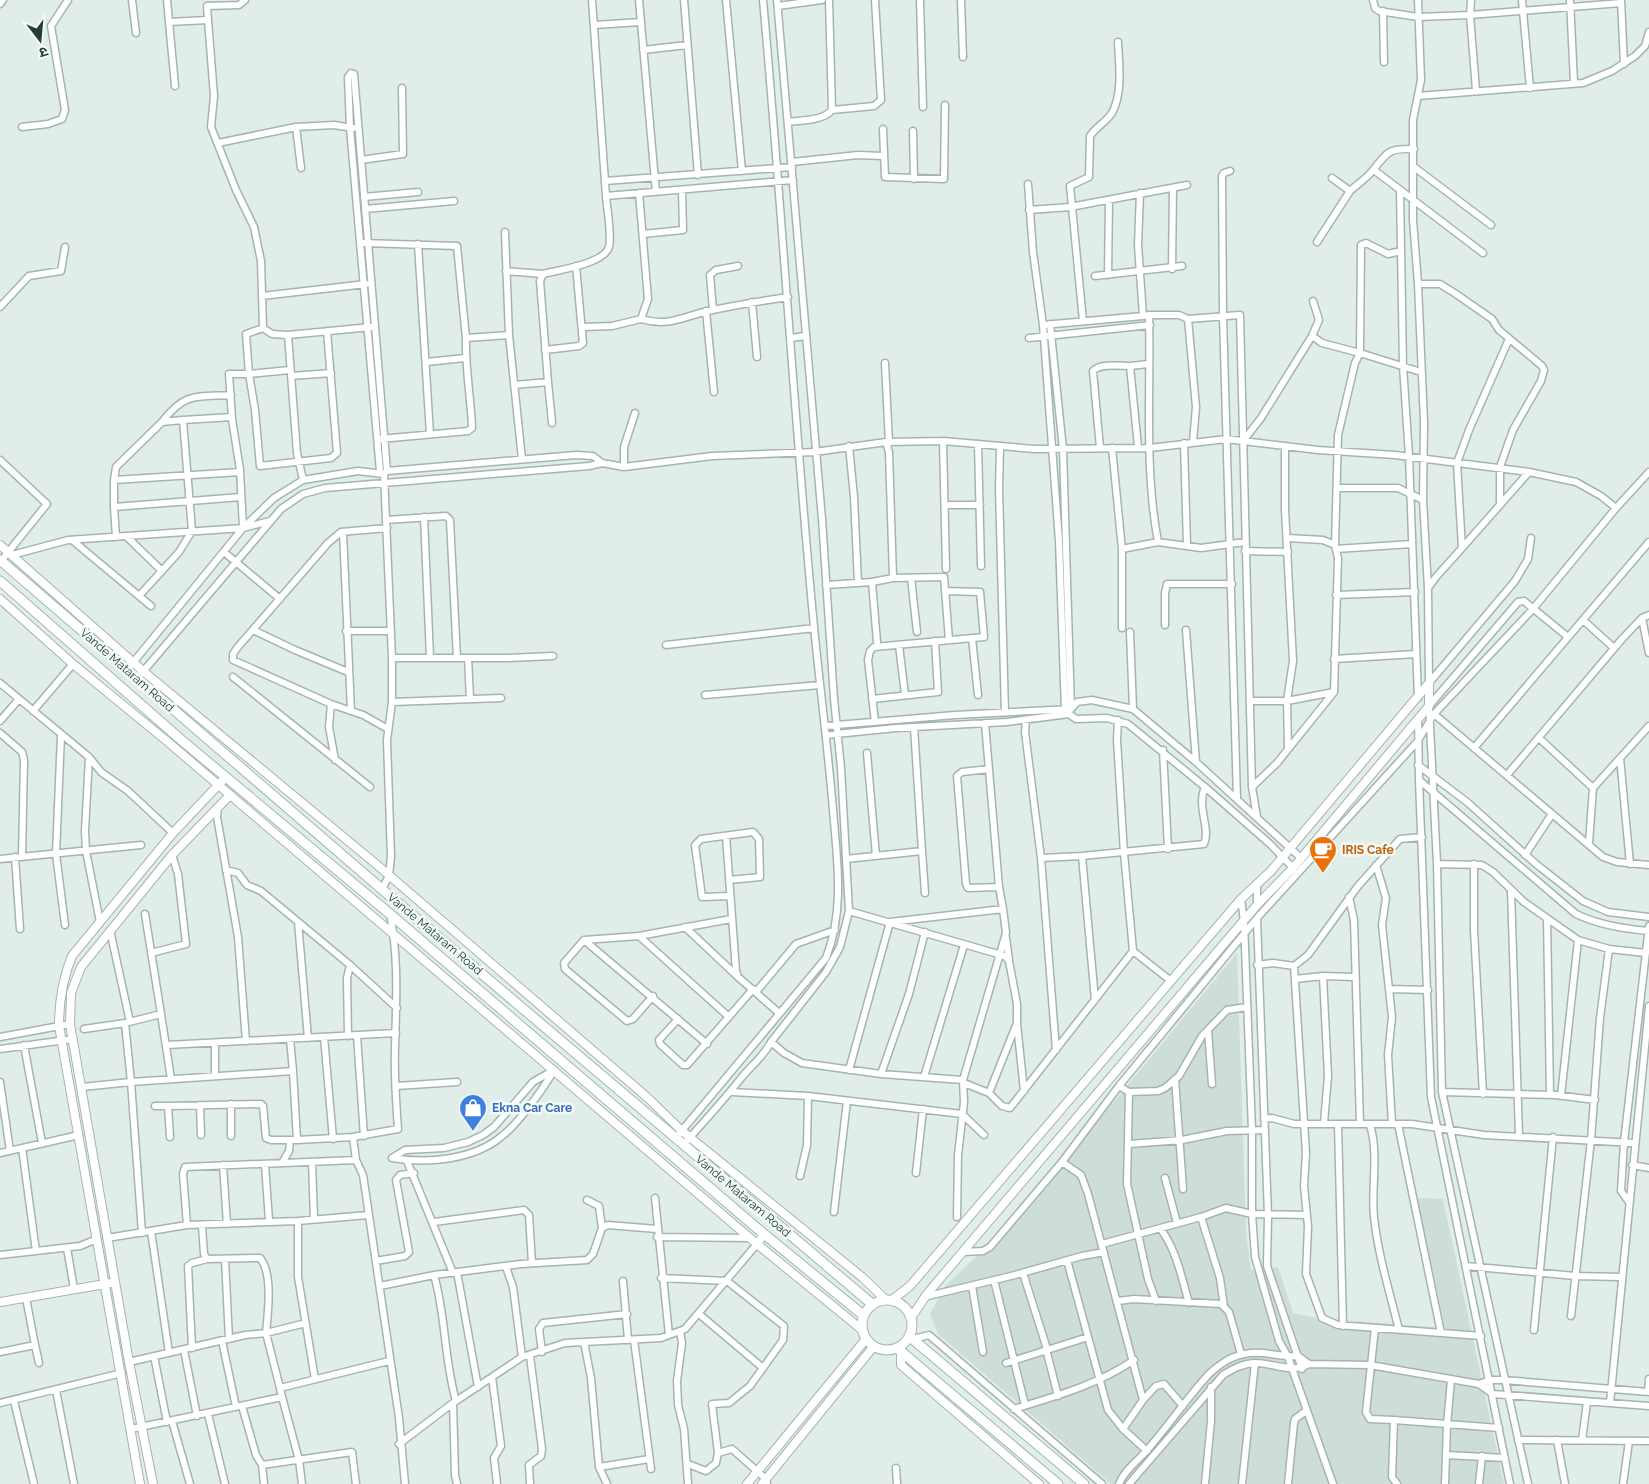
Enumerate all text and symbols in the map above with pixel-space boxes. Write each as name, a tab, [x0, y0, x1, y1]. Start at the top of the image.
north arrow	[15, 15, 65, 65]
text: उ	[37, 44, 50, 62]
street label: Vande Mataram Road	[77, 625, 177, 715]
cafe icon: IRIS Cafe	[1308, 835, 1338, 874]
place label: IRIS Cafe	[1342, 843, 1394, 857]
street label: Vande Mataram Road	[385, 890, 485, 978]
shop icon: Ekna Car Care	[458, 1093, 488, 1132]
place label: Ekna Car Care	[492, 1101, 572, 1115]
street label: Vande Mataram Road	[693, 1152, 793, 1240]

